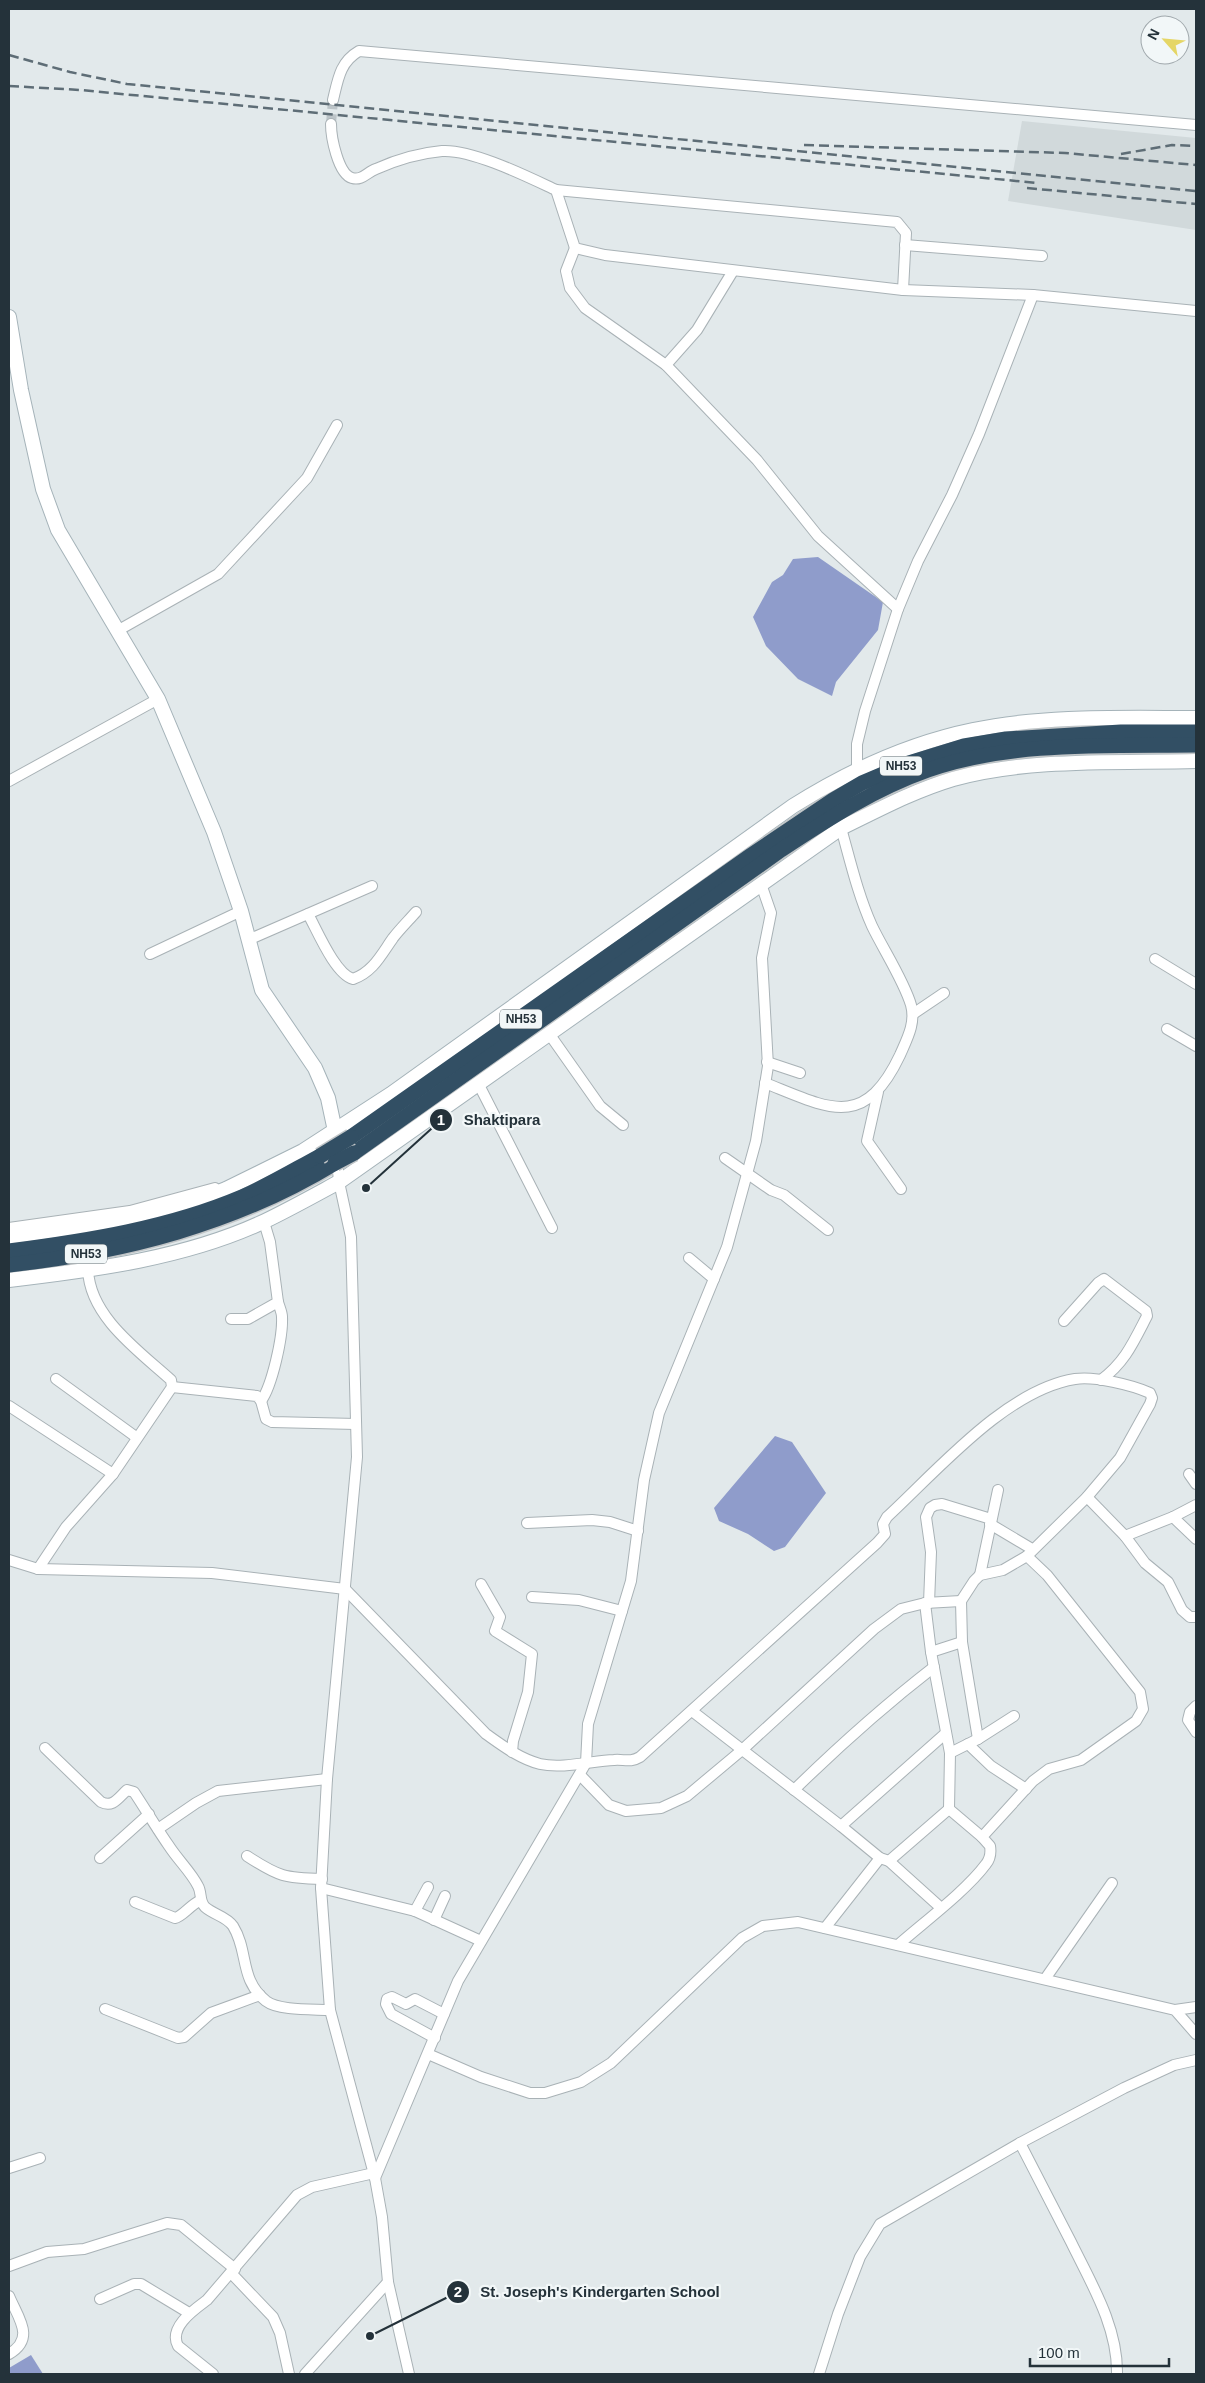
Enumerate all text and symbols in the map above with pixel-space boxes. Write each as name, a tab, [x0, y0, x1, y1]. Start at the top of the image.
north arrow	[1140, 15, 1190, 65]
text: N	[1144, 26, 1163, 42]
road number: NH53	[880, 756, 922, 776]
road number: NH53	[500, 1010, 542, 1028]
callout: Shaktipara	[429, 1105, 550, 1135]
text: 1	[437, 1111, 445, 1128]
text: Shaktipara	[464, 1111, 541, 1128]
road number: NH53	[65, 1244, 107, 1264]
callout: St. Joseph's Kindergarten School	[445, 2277, 729, 2307]
text: 2	[454, 2283, 462, 2300]
text: St. Joseph's Kindergarten School	[480, 2283, 720, 2300]
scale bar	[1030, 2336, 1169, 2368]
text: 100 m	[1038, 2344, 1080, 2361]

